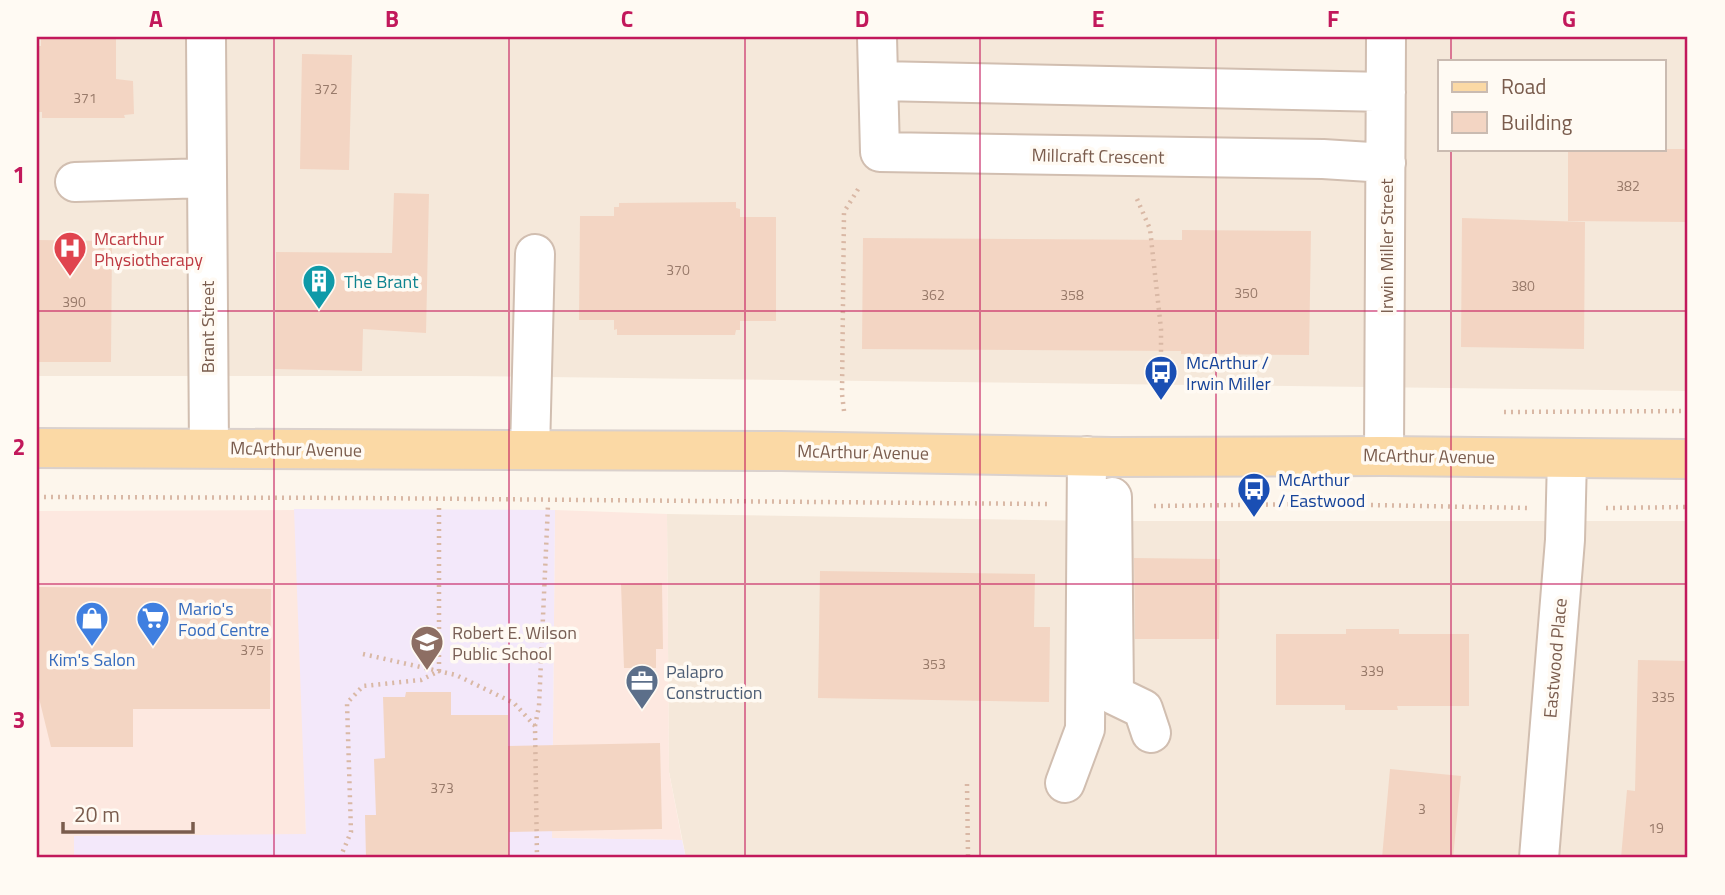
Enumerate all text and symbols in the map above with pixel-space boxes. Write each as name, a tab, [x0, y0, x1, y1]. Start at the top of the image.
text: A	[149, 1, 163, 36]
text: B	[385, 1, 399, 36]
text: C	[621, 1, 633, 36]
text: D	[855, 1, 869, 36]
text: E	[1092, 1, 1104, 36]
text: F	[1327, 1, 1339, 36]
text: G	[1562, 1, 1576, 36]
legend	[1438, 60, 1666, 150]
text: Road	[1501, 70, 1546, 102]
house number: 372	[314, 78, 338, 99]
house number: 371	[73, 87, 97, 108]
text: Building	[1501, 106, 1573, 138]
street label: Millcraft Crescent	[1031, 141, 1165, 171]
text: 1	[13, 157, 25, 192]
house number: 382	[1616, 175, 1640, 196]
street label: Irwin Miller Street	[1373, 178, 1400, 314]
place label: Mcarthur Physiotherapy	[94, 225, 203, 273]
hospital icon: Mcarthur Physiotherapy	[51, 229, 89, 278]
house number: 370	[666, 259, 690, 280]
building icon: The Brant	[300, 262, 338, 311]
place label: The Brant	[344, 268, 419, 295]
house number: 380	[1511, 275, 1535, 296]
street label: Brant Street	[194, 280, 221, 373]
house number: 350	[1234, 282, 1258, 303]
house number: 362	[921, 284, 945, 305]
house number: 358	[1060, 284, 1084, 305]
house number: 390	[62, 291, 86, 312]
place label: McArthur / Irwin Miller	[1186, 349, 1271, 397]
bus stop icon: McArthur / Irwin Miller	[1142, 353, 1180, 402]
text: 2	[13, 429, 25, 464]
street label: McArthur Avenue	[230, 434, 362, 464]
street label: McArthur Avenue	[797, 437, 929, 467]
street label: McArthur Avenue	[1363, 441, 1495, 471]
place label: McArthur / Eastwood	[1278, 466, 1365, 514]
bus stop icon: McArthur / Eastwood	[1235, 470, 1273, 519]
place label: Mario's Food Centre	[178, 595, 269, 643]
street label: Eastwood Place	[1536, 597, 1574, 719]
shop icon: Kim's Salon	[73, 599, 111, 648]
supermarket icon: Mario's Food Centre	[134, 599, 172, 648]
place label: Robert E. Wilson Public School	[452, 619, 577, 667]
school or university icon: Robert E. Wilson Public School	[408, 623, 446, 672]
house number: 375	[240, 639, 264, 660]
place label: Kim's Salon	[48, 646, 136, 673]
house number: 353	[922, 653, 946, 674]
place label: Palapro Construction	[666, 658, 763, 706]
house number: 339	[1360, 660, 1384, 681]
office icon: Palapro Construction	[623, 662, 661, 711]
house number: 335	[1651, 686, 1675, 707]
text: 3	[13, 702, 25, 737]
house number: 373	[430, 777, 454, 798]
scale bar	[63, 790, 192, 834]
text: 20 m	[74, 798, 120, 830]
house number: 3	[1418, 798, 1426, 819]
house number: 19	[1648, 817, 1664, 838]

